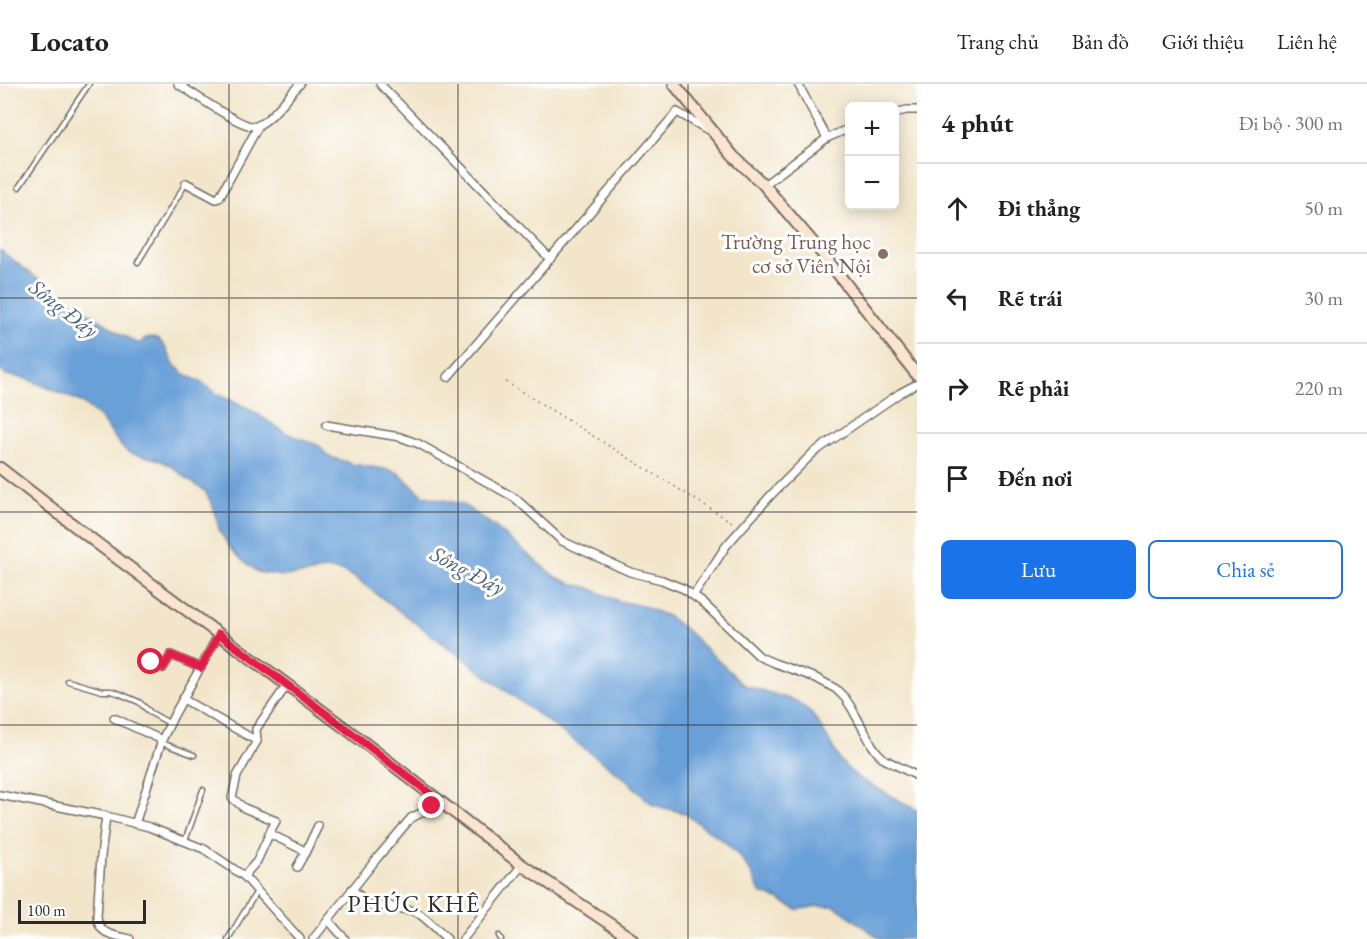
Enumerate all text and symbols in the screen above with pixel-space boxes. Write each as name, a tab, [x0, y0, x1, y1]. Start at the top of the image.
text: Locato	[30, 23, 109, 59]
text: Trang chủ	[957, 28, 1039, 55]
text: Bản đồ	[1072, 28, 1129, 55]
text: Giới thiệu	[1162, 28, 1244, 55]
text: Liên hệ	[1277, 28, 1337, 55]
map controls	[845, 102, 899, 210]
button: +	[845, 102, 899, 156]
text: 4 phút	[941, 106, 1013, 140]
text: Đi bộ · 300 m	[1238, 110, 1343, 136]
button: −	[845, 156, 899, 210]
icon: ahead	[941, 192, 974, 225]
text: Đi thẳng	[998, 194, 1080, 223]
text: 50 m	[1304, 195, 1343, 221]
place label: Trường Trung học cơ sở Viên Nội	[721, 228, 871, 279]
marker: Trường Trung học cơ sở Viên Nội	[876, 247, 890, 261]
water label: Sông Đáy	[23, 272, 104, 344]
icon: left	[941, 282, 974, 315]
text: Rẽ trái	[998, 284, 1063, 313]
text: 30 m	[1304, 285, 1343, 311]
icon: right	[941, 372, 974, 405]
text: Rẽ phải	[998, 374, 1069, 403]
text: 220 m	[1295, 375, 1343, 401]
icon: arrive	[941, 462, 974, 495]
text: Đến nơi	[998, 464, 1073, 493]
water label: Sông Đáy	[425, 538, 510, 602]
button: Lưu	[941, 540, 1136, 599]
button: Chia sẻ	[1148, 540, 1343, 599]
route start	[137, 648, 163, 674]
route end	[418, 792, 444, 818]
district label: PHÚC KHÊ	[347, 888, 481, 919]
scale bar	[18, 897, 146, 924]
text: 100 m	[27, 900, 66, 921]

